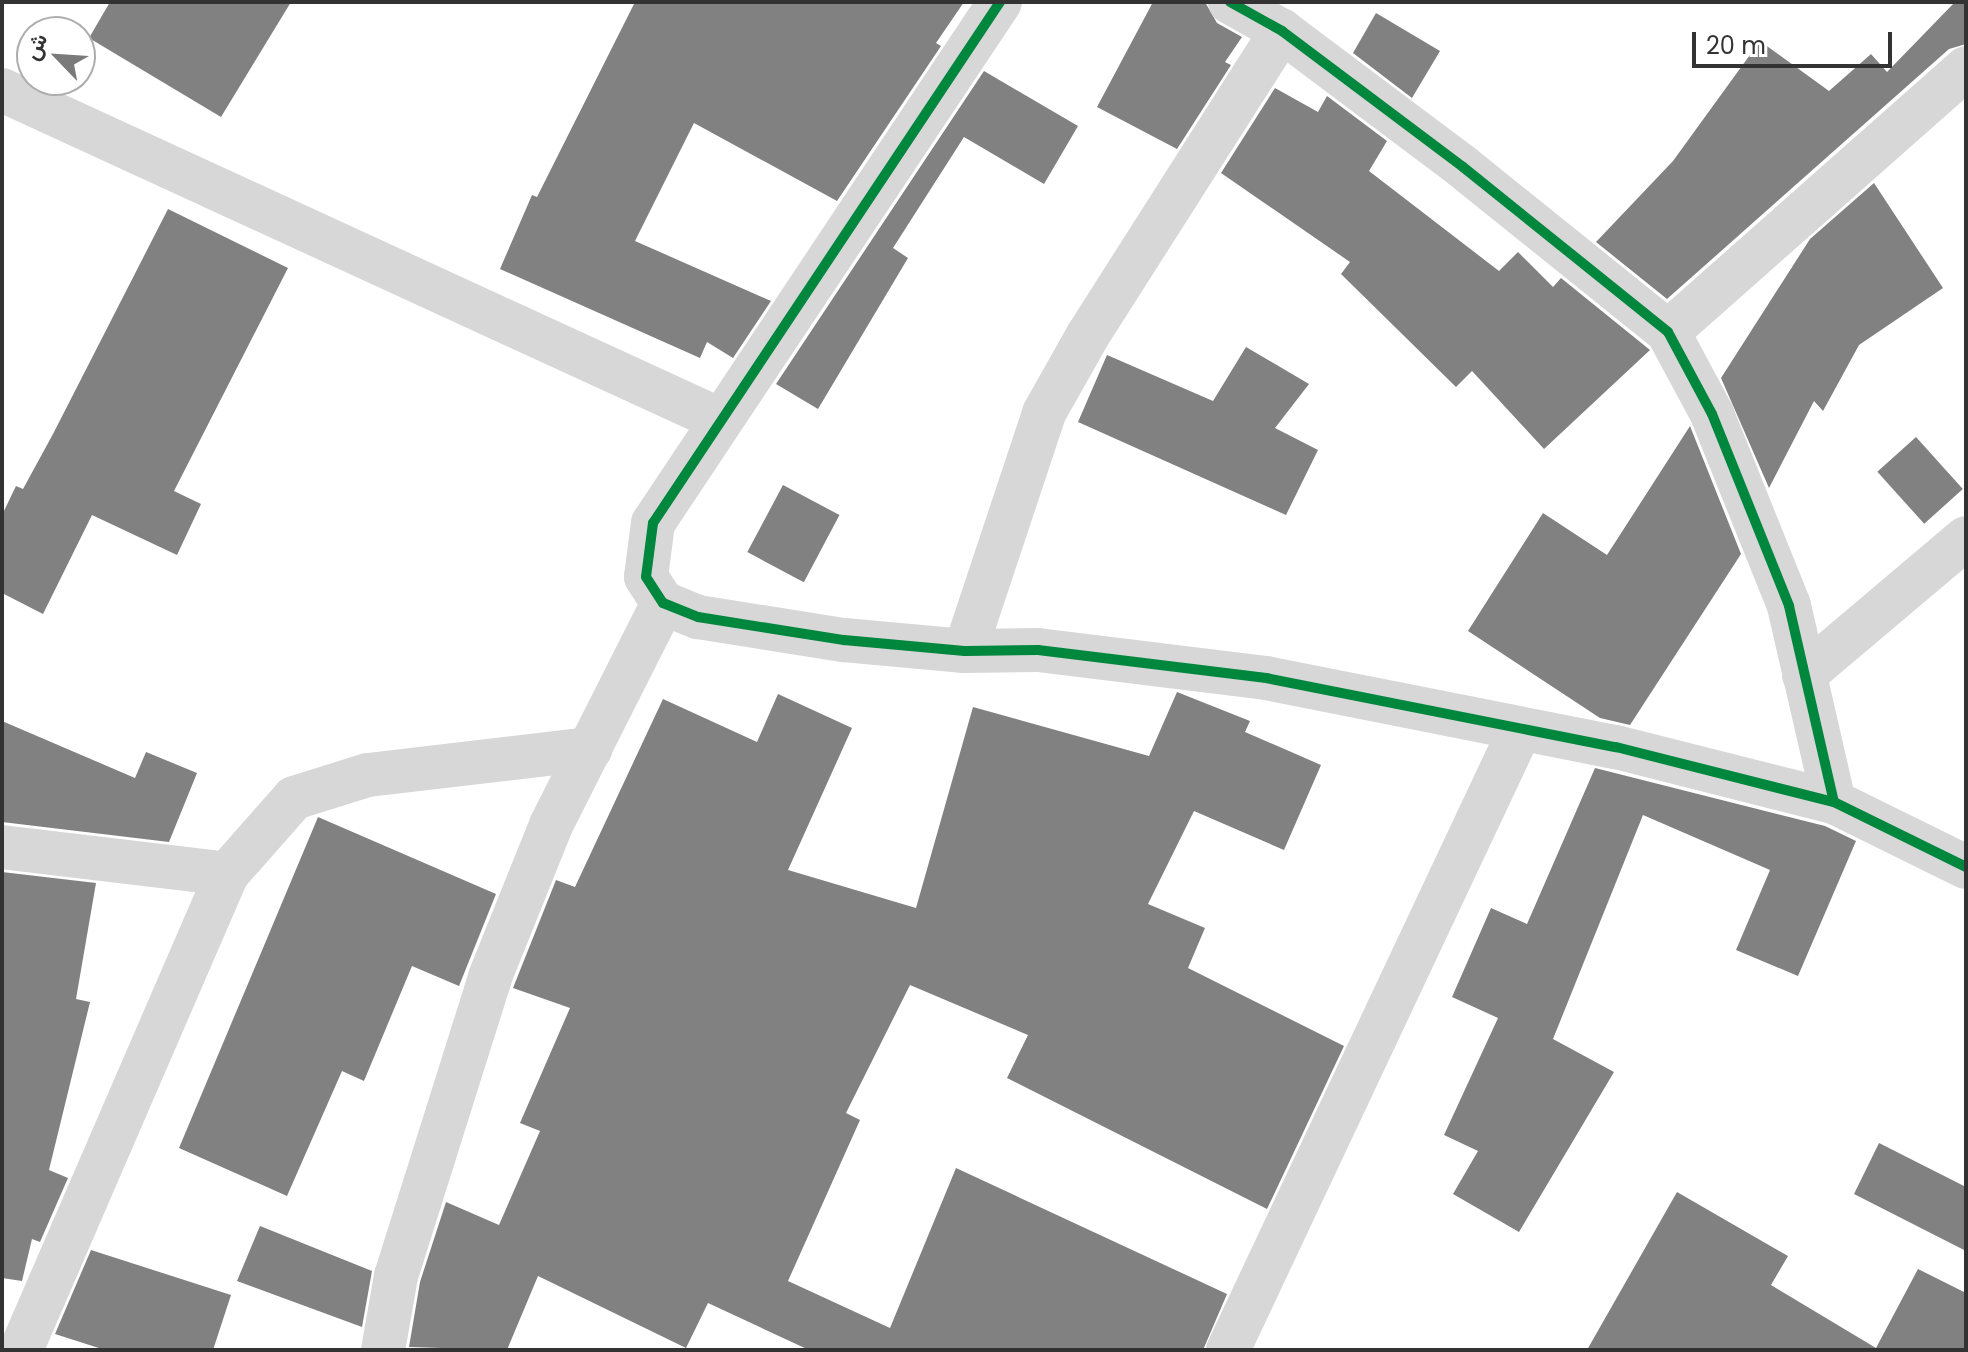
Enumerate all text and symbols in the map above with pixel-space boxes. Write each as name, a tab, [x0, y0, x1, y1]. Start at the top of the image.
north arrow	[16, 16, 96, 96]
scale bar	[1696, 16, 1896, 66]
text: ش	[16, 28, 55, 65]
text: 20 m	[1706, 29, 1766, 62]

